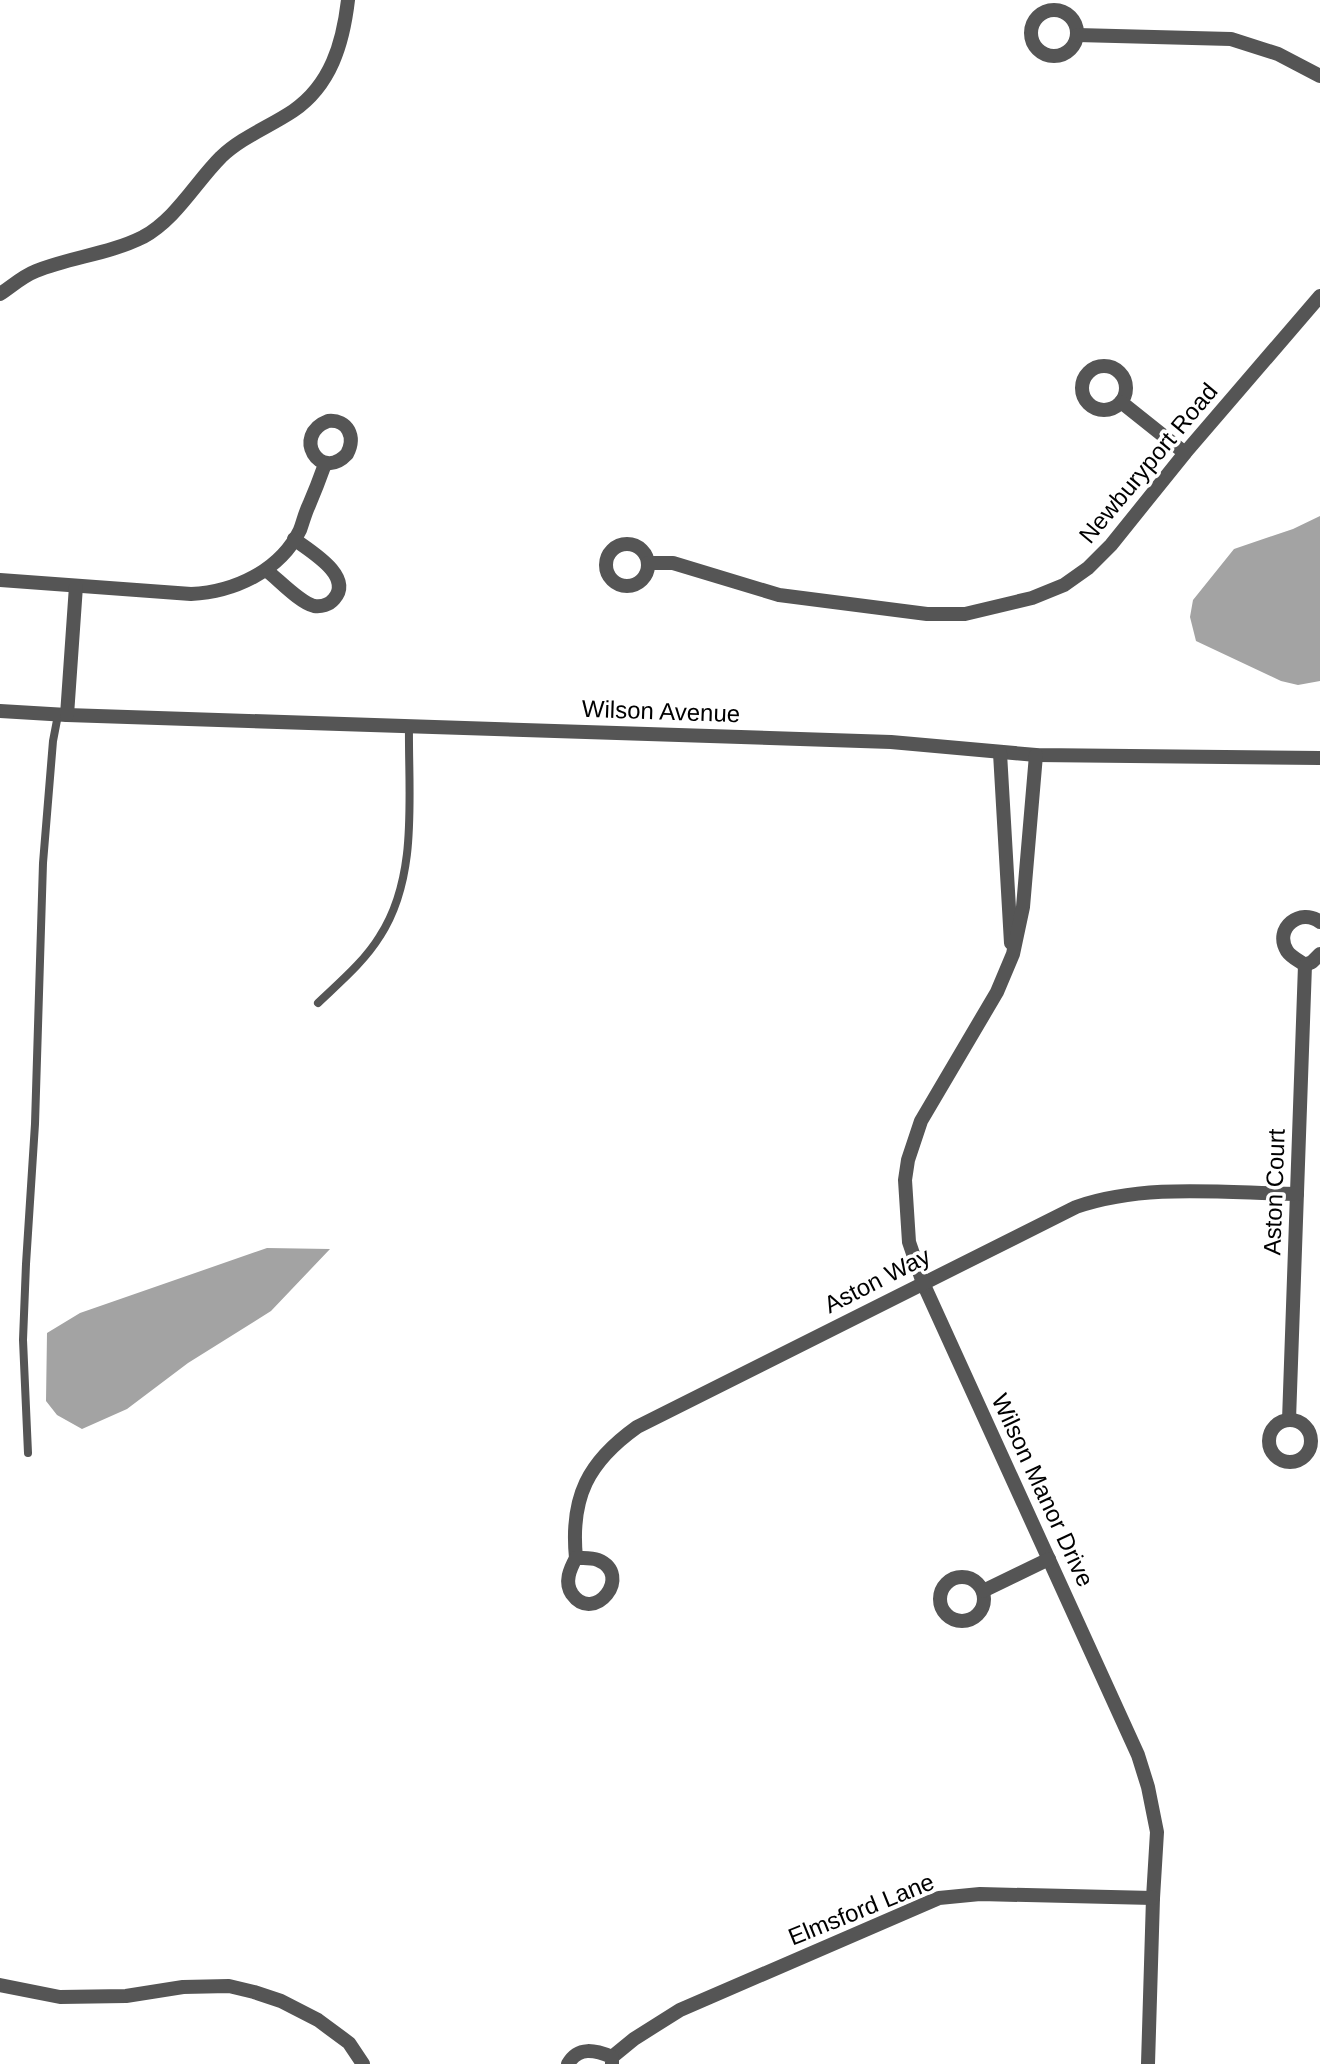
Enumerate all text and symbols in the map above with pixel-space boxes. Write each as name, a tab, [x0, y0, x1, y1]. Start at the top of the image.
street label: Newburyport Road	[1073, 378, 1223, 548]
street label: Wilson Avenue	[581, 695, 741, 727]
street label: Aston Court	[1258, 1128, 1290, 1256]
street label: Aston Way	[820, 1242, 934, 1318]
street label: Wilson Manor Drive	[987, 1389, 1099, 1591]
street label: Elmsford Lane	[784, 1867, 938, 1951]

